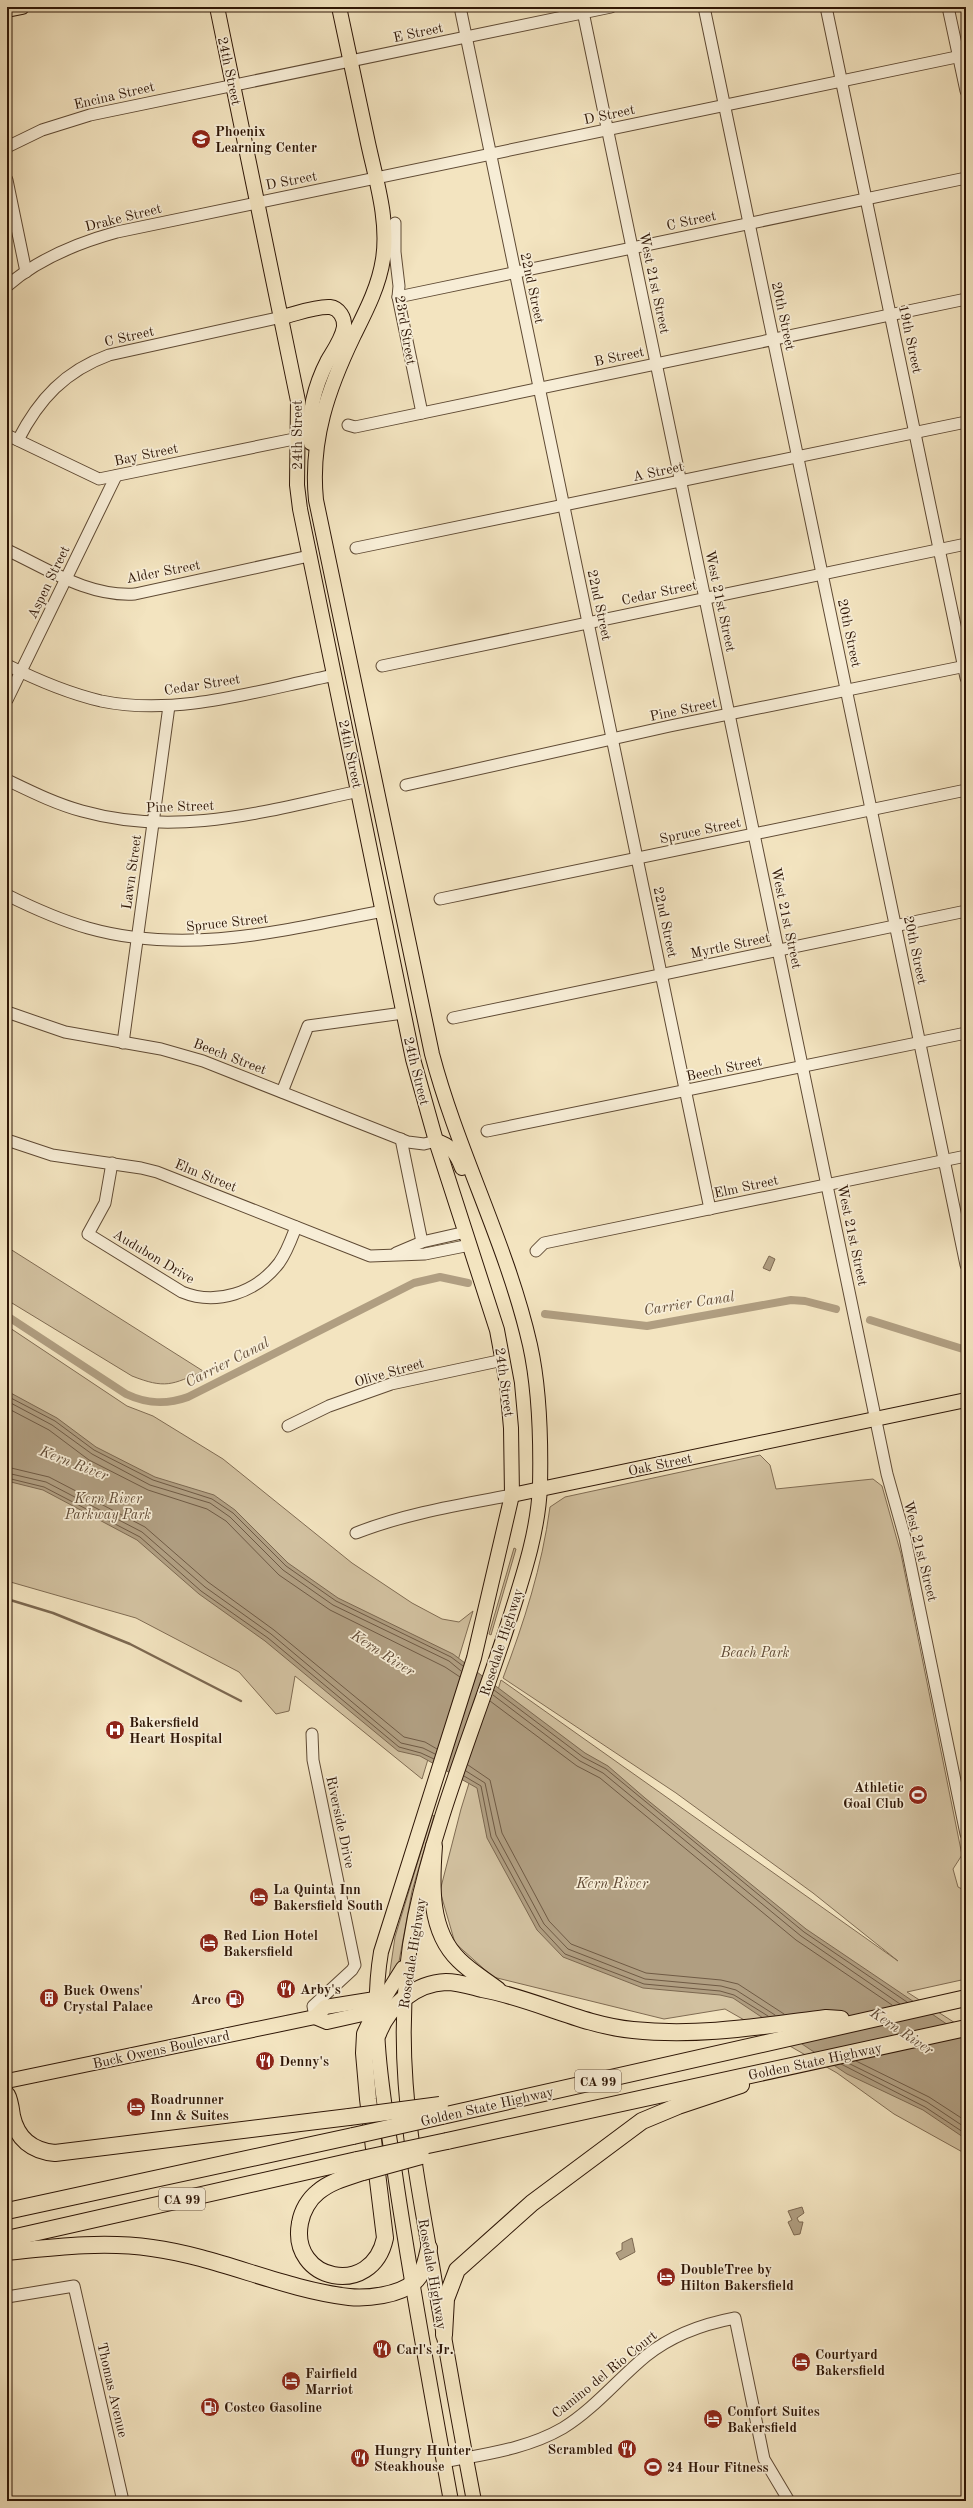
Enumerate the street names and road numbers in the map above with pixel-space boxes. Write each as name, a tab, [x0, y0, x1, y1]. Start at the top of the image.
street label: E Street	[392, 21, 445, 45]
street label: 24th Street	[215, 36, 243, 107]
street label: Encina Street	[72, 80, 156, 112]
street label: D Street	[582, 103, 636, 127]
street label: D Street	[264, 169, 318, 193]
street label: Drake Street	[84, 202, 163, 234]
street label: C Street	[665, 209, 717, 233]
street label: West 21st Street	[636, 231, 672, 335]
street label: 22nd Street	[518, 251, 546, 325]
street label: 20th Street	[769, 281, 797, 352]
street label: 23rd Street	[392, 294, 418, 366]
street label: 19th Street	[896, 304, 924, 375]
street label: C Street	[103, 324, 155, 349]
street label: B Street	[593, 345, 646, 369]
street label: 24th Street	[291, 400, 305, 470]
street label: Bay Street	[113, 441, 179, 469]
street label: A Street	[631, 460, 685, 484]
street label: Aspen Street	[25, 544, 73, 621]
street label: West 21st Street	[702, 549, 738, 653]
street label: Alder Street	[125, 558, 201, 586]
street label: 22nd Street	[585, 568, 613, 642]
street label: Cedar Street	[620, 578, 698, 608]
street label: 20th Street	[835, 598, 863, 669]
street label: Cedar Street	[163, 672, 241, 698]
street label: Pine Street	[648, 696, 718, 724]
street label: 24th Street	[336, 719, 364, 790]
street label: Pine Street	[146, 799, 215, 815]
street label: Spruce Street	[658, 816, 742, 846]
street label: Lawn Street	[120, 834, 144, 910]
street label: West 21st Street	[768, 866, 804, 970]
street label: 22nd Street	[651, 885, 679, 959]
street label: Spruce Street	[185, 912, 269, 934]
street label: 20th Street	[901, 915, 929, 986]
street label: Myrtle Street	[689, 931, 771, 961]
street label: 24th Street	[401, 1036, 431, 1107]
street label: Beech Street	[191, 1037, 268, 1077]
street label: Beech Street	[685, 1054, 764, 1084]
street label: Elm Street	[173, 1157, 239, 1195]
street label: Elm Street	[713, 1173, 780, 1201]
street label: West 21st Street	[834, 1183, 870, 1287]
street label: Audubon Drive	[110, 1227, 197, 1287]
street label: 24th Street	[492, 1347, 516, 1418]
street label: Olive Street	[353, 1356, 426, 1390]
street label: Oak Street	[627, 1451, 694, 1479]
street label: West 21st Street	[901, 1499, 939, 1603]
street label: Rosedale Highway	[478, 1586, 526, 1698]
street label: Riverside Drive	[323, 1775, 357, 1870]
street label: Rosedale Highway	[397, 1896, 429, 2010]
street label: Buck Owens Boulevard	[91, 2029, 231, 2071]
street label: Golden State Highway	[747, 2041, 884, 2083]
road number: CA 99	[575, 2070, 621, 2092]
street label: Golden State Highway	[419, 2085, 556, 2129]
road number: CA 99	[159, 2188, 205, 2210]
street label: Rosedale Highway	[415, 2218, 449, 2331]
street label: Camino del Rio Court	[550, 2328, 660, 2421]
street label: Thomas Avenue	[94, 2341, 130, 2439]

